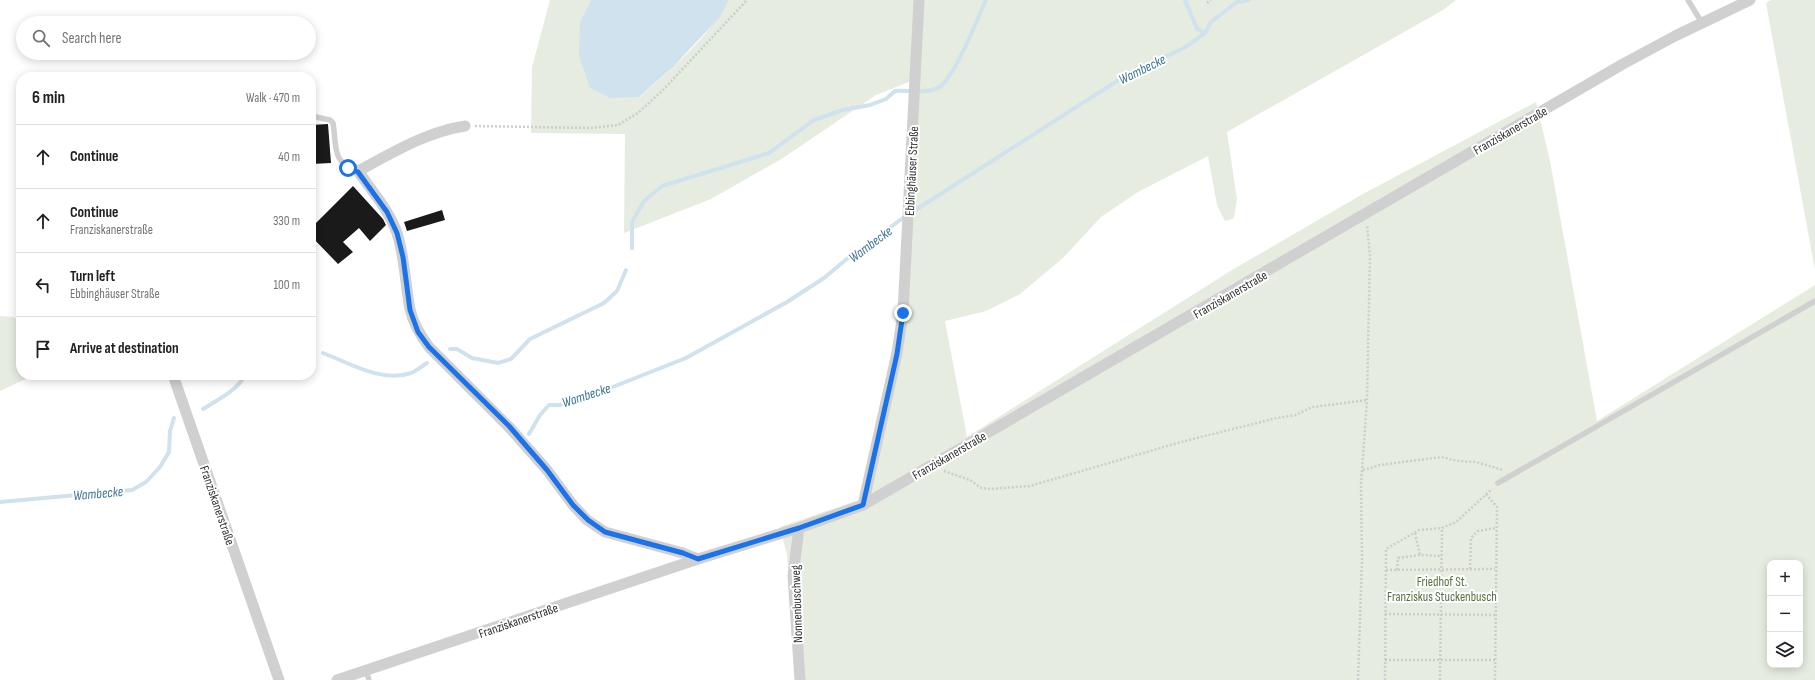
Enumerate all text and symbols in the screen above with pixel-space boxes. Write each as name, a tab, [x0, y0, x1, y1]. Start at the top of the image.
search box	[16, 16, 316, 60]
icon: search	[30, 27, 52, 49]
text: Search here	[62, 29, 122, 48]
water label: Wambecke	[1116, 51, 1169, 88]
text: 6 min	[32, 88, 65, 108]
text: Walk · 470 m	[246, 90, 300, 106]
street label: Franziskanerstraße	[1471, 103, 1550, 159]
street label: Ebbinghäuser Straße	[902, 126, 922, 216]
icon: ahead	[32, 146, 54, 168]
text: Continue	[70, 147, 119, 166]
text: 40 m	[278, 149, 300, 165]
route start	[339, 159, 357, 177]
text: Continue	[70, 203, 119, 222]
icon: ahead	[32, 210, 54, 232]
text: 330 m	[273, 213, 300, 229]
text: Franziskanerstraße	[70, 222, 153, 238]
water label: Wambecke	[845, 222, 896, 266]
text: Turn left	[70, 267, 115, 286]
street label: Franziskanerstraße	[1191, 267, 1270, 323]
icon: left	[32, 274, 54, 296]
text: 100 m	[273, 277, 300, 293]
text: Ebbinghäuser Straße	[70, 286, 160, 302]
route end	[894, 304, 912, 322]
icon: arrive	[32, 338, 54, 360]
text: Arrive at destination	[70, 339, 179, 358]
water label: Wambecke	[560, 379, 613, 411]
street label: Franziskanerstraße	[910, 428, 989, 484]
street label: Franziskanerstraße	[196, 464, 238, 547]
water label: Wambecke	[72, 483, 124, 504]
map controls	[1767, 560, 1803, 668]
button: +	[1767, 560, 1803, 596]
street label: Nonnenbuschweg	[788, 565, 806, 643]
park label: Friedhof St. Franziskus Stuckenbusch	[1387, 574, 1497, 605]
button: −	[1767, 596, 1803, 632]
street label: Franziskanerstraße	[477, 600, 560, 642]
button: layers	[1767, 632, 1803, 668]

